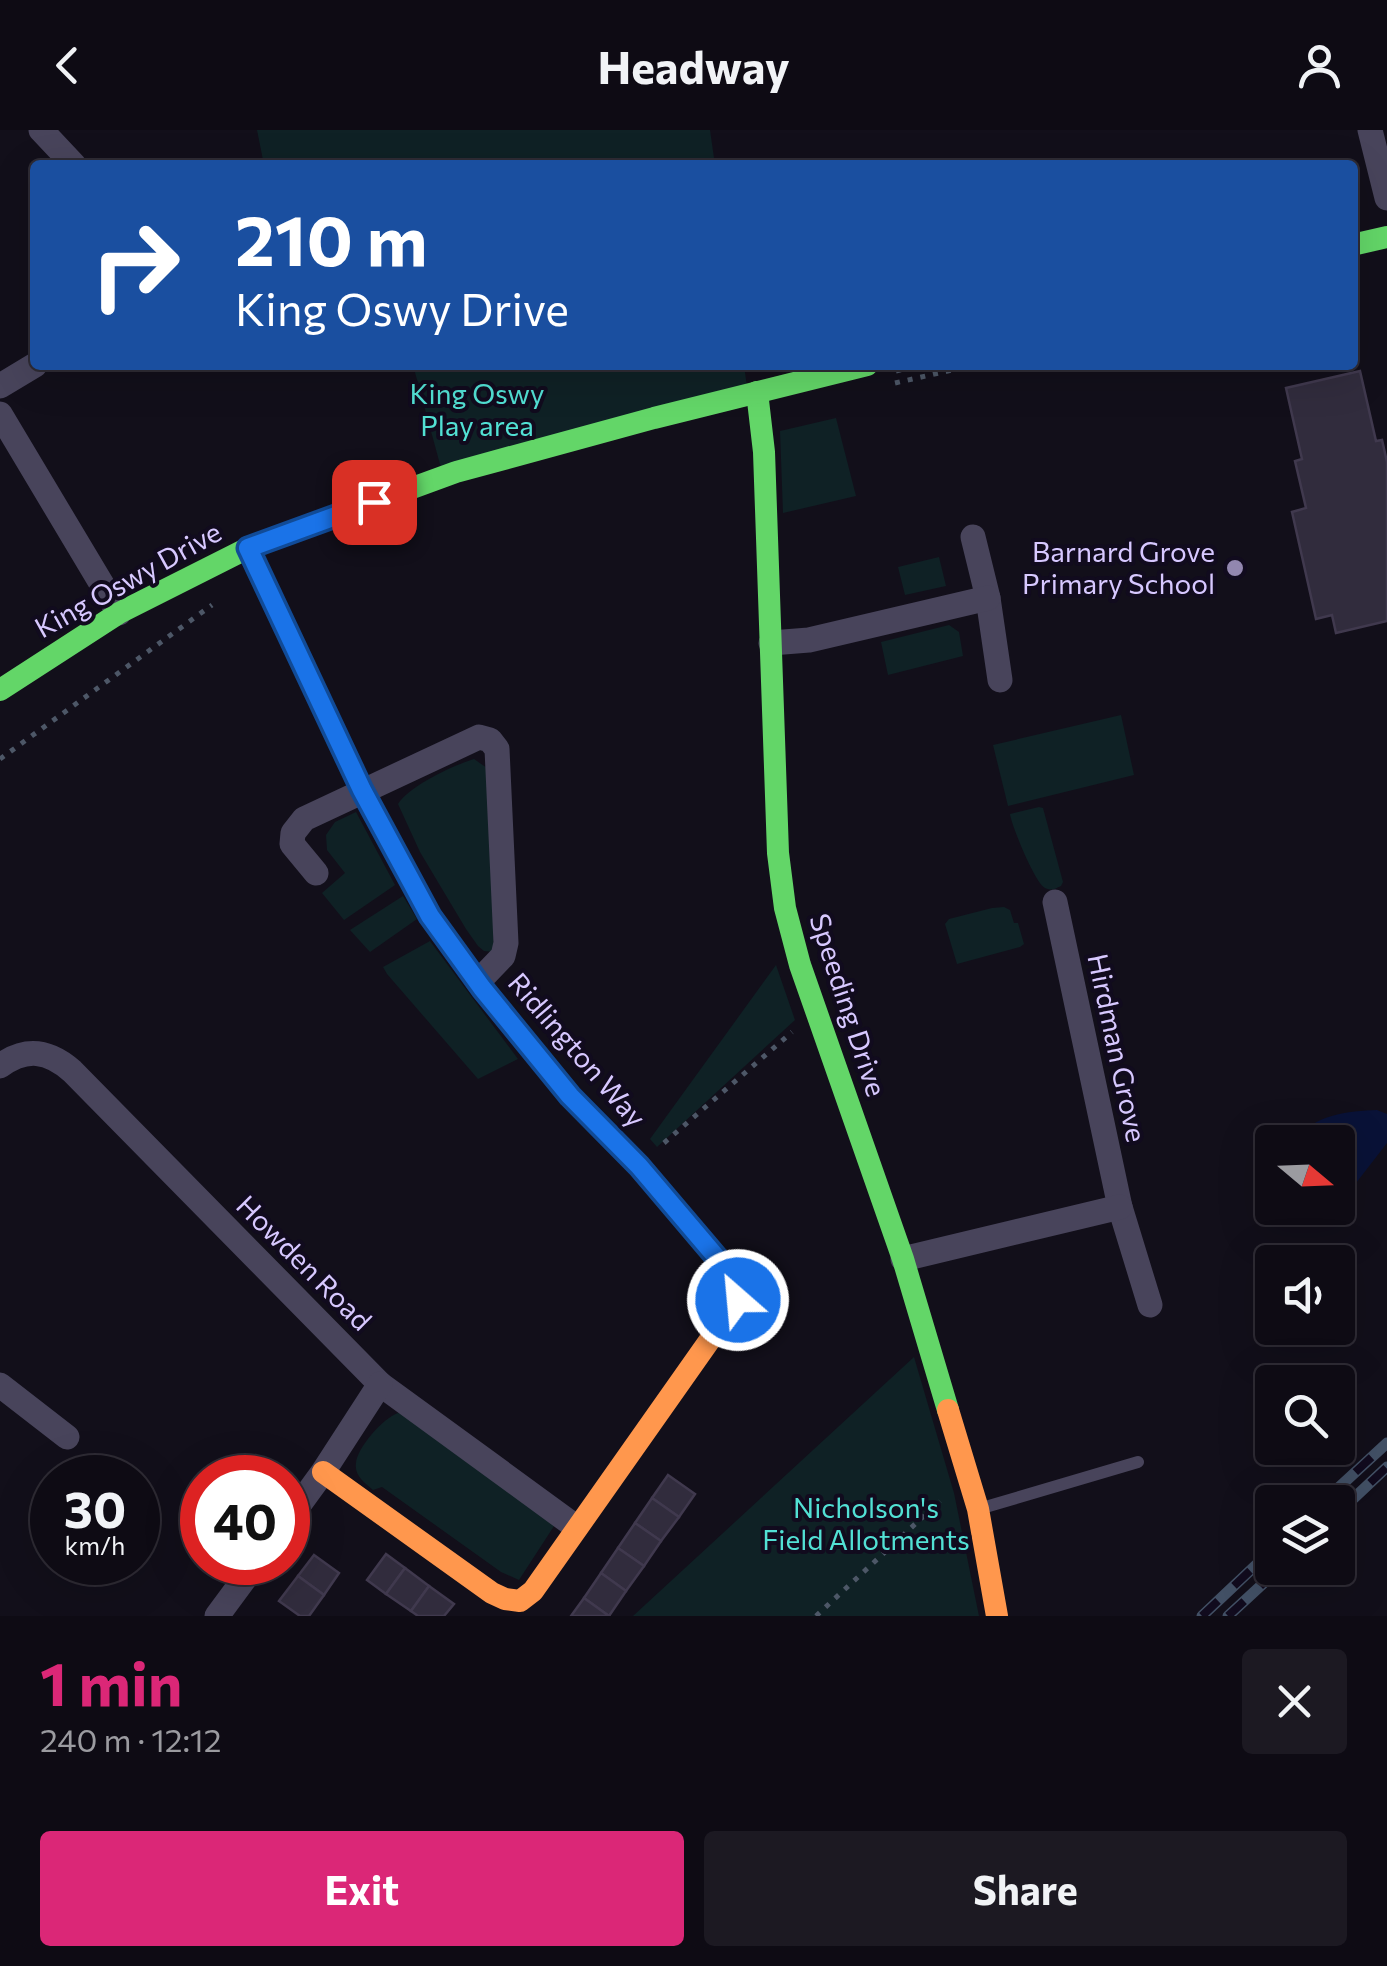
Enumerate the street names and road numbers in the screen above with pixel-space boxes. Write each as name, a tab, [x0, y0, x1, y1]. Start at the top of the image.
street label: King Oswy Drive	[28, 514, 227, 644]
street label: Speeding Drive	[803, 909, 894, 1100]
street label: Hirdman Grove	[1081, 951, 1155, 1145]
street label: Ridlington Way	[502, 965, 654, 1133]
street label: Howden Road	[230, 1188, 379, 1337]

